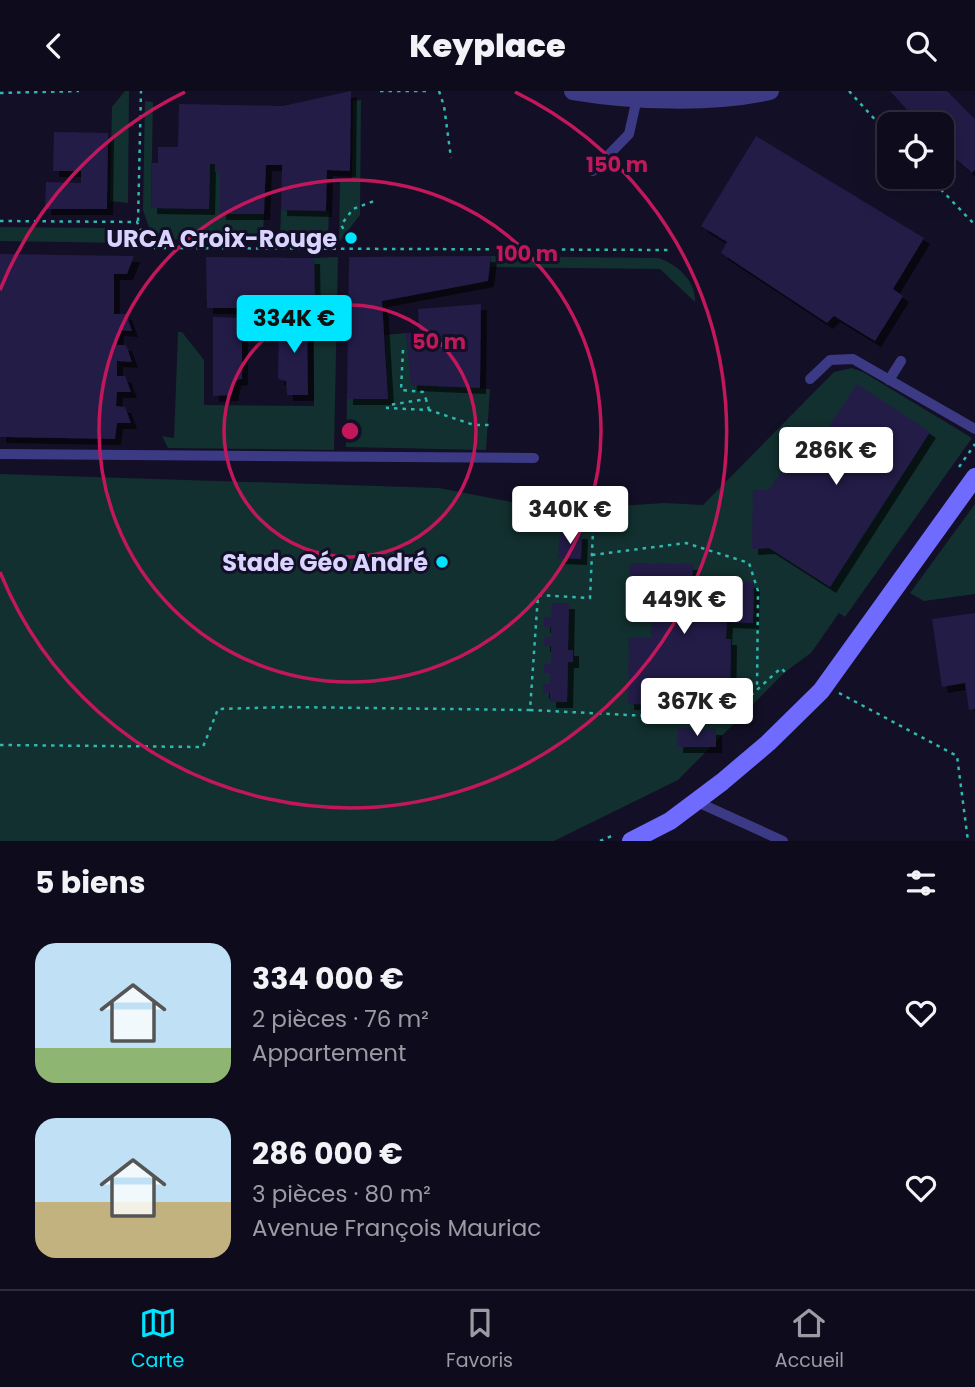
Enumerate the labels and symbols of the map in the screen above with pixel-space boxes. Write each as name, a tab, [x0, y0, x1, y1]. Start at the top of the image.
text: 150 m	[586, 150, 648, 179]
place label: URCA Croix-Rouge	[106, 222, 337, 255]
marker: URCA Croix-Rouge	[343, 230, 359, 246]
text: 100 m	[496, 239, 558, 268]
pin: 334K €	[237, 295, 351, 355]
text: 50 m	[412, 327, 466, 356]
centre of rings	[338, 419, 362, 443]
pin: 286K €	[779, 427, 893, 487]
pin: 340K €	[513, 487, 627, 546]
place label: Stade Géo André	[222, 546, 428, 579]
marker: Stade Géo André	[434, 554, 450, 570]
pin: 449K €	[627, 577, 741, 636]
pin: 367K €	[640, 679, 754, 738]

